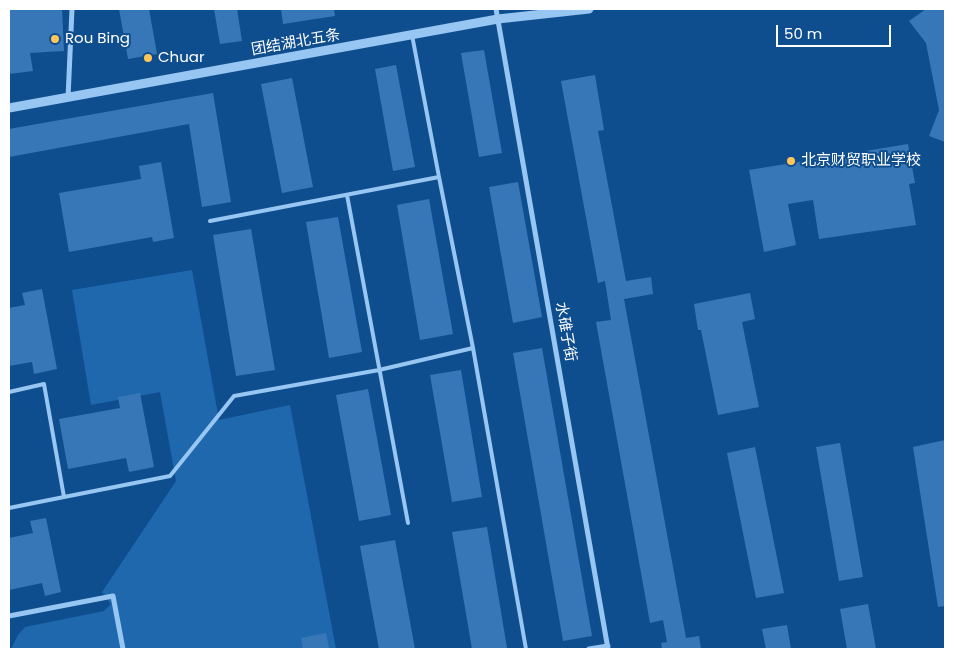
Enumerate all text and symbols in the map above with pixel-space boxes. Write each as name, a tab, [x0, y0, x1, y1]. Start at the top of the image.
scale bar	[779, 15, 894, 47]
text: 50 m	[784, 23, 822, 44]
street label: 团结湖北五条	[250, 26, 342, 60]
place label: Rou Bing	[65, 30, 130, 48]
marker: Rou Bing	[49, 33, 61, 45]
place label: Chuar	[158, 49, 205, 67]
marker: Chuar	[142, 52, 154, 64]
place label: 北京财贸职业学校	[801, 152, 921, 170]
marker: 北京财贸职业学校	[785, 155, 797, 167]
street label: 水碓子街	[551, 301, 579, 363]

